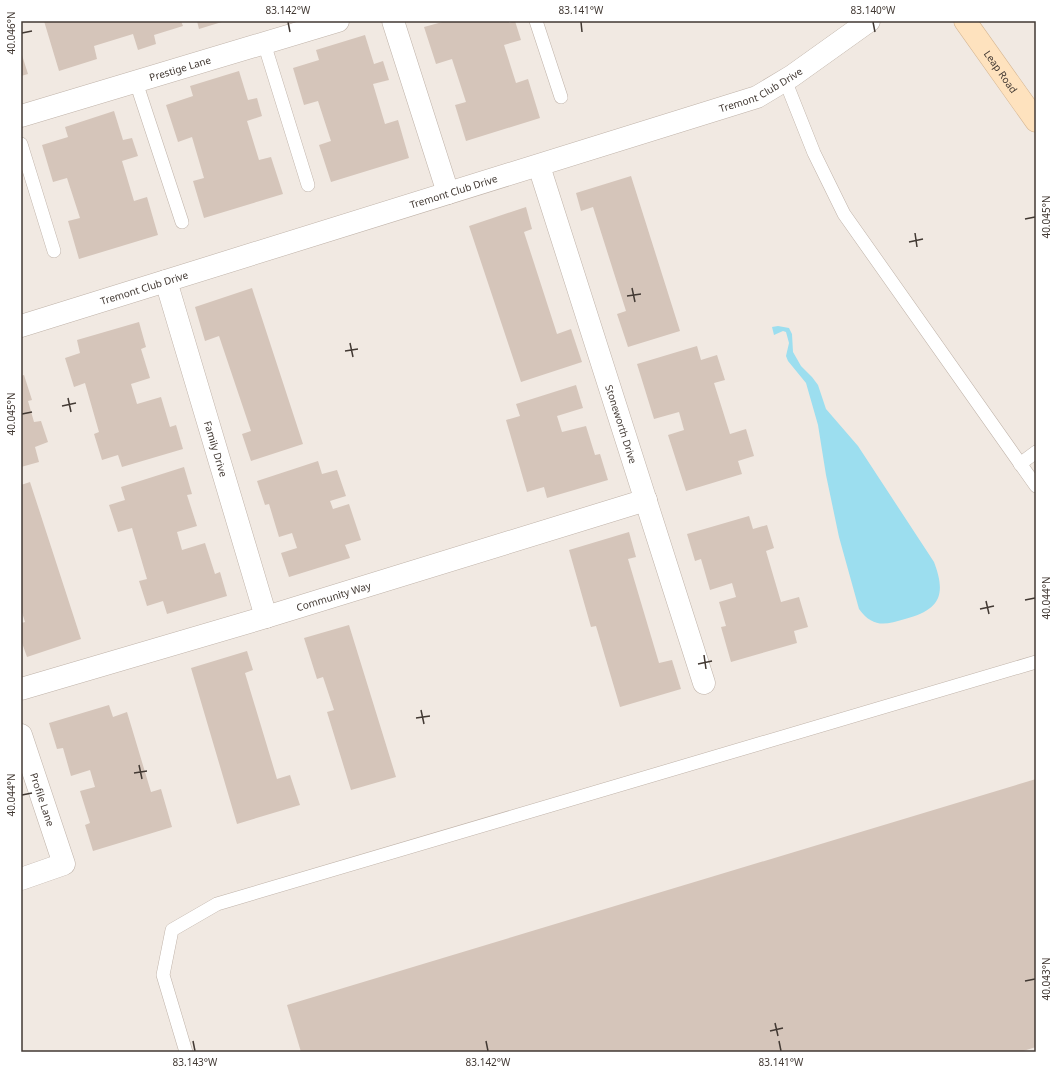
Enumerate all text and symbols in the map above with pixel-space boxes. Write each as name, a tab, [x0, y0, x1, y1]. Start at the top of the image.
text: 83.142°W	[266, 3, 311, 17]
text: 83.141°W	[559, 3, 604, 17]
text: 83.140°W	[851, 3, 896, 17]
text: 40.046°N	[4, 11, 18, 55]
street label: Leap Road	[981, 47, 1021, 96]
street label: Prestige Lane	[147, 52, 213, 84]
street label: Tremont Club Drive	[717, 64, 805, 115]
street label: Tremont Club Drive	[408, 171, 499, 212]
text: 40.045°N	[1039, 195, 1053, 239]
street label: Tremont Club Drive	[99, 267, 190, 308]
street label: Stoneworth Drive	[602, 383, 641, 466]
text: 40.045°N	[4, 392, 18, 436]
street label: Family Drive	[201, 419, 231, 479]
text: 40.044°N	[1039, 576, 1053, 620]
street label: Community Way	[295, 578, 373, 614]
street label: Profile Lane	[27, 771, 58, 828]
text: 40.044°N	[4, 773, 18, 817]
text: 40.043°N	[1039, 957, 1053, 1001]
text: 83.143°W	[173, 1055, 218, 1069]
text: 83.142°W	[466, 1055, 511, 1069]
text: 83.141°W	[759, 1055, 804, 1069]

